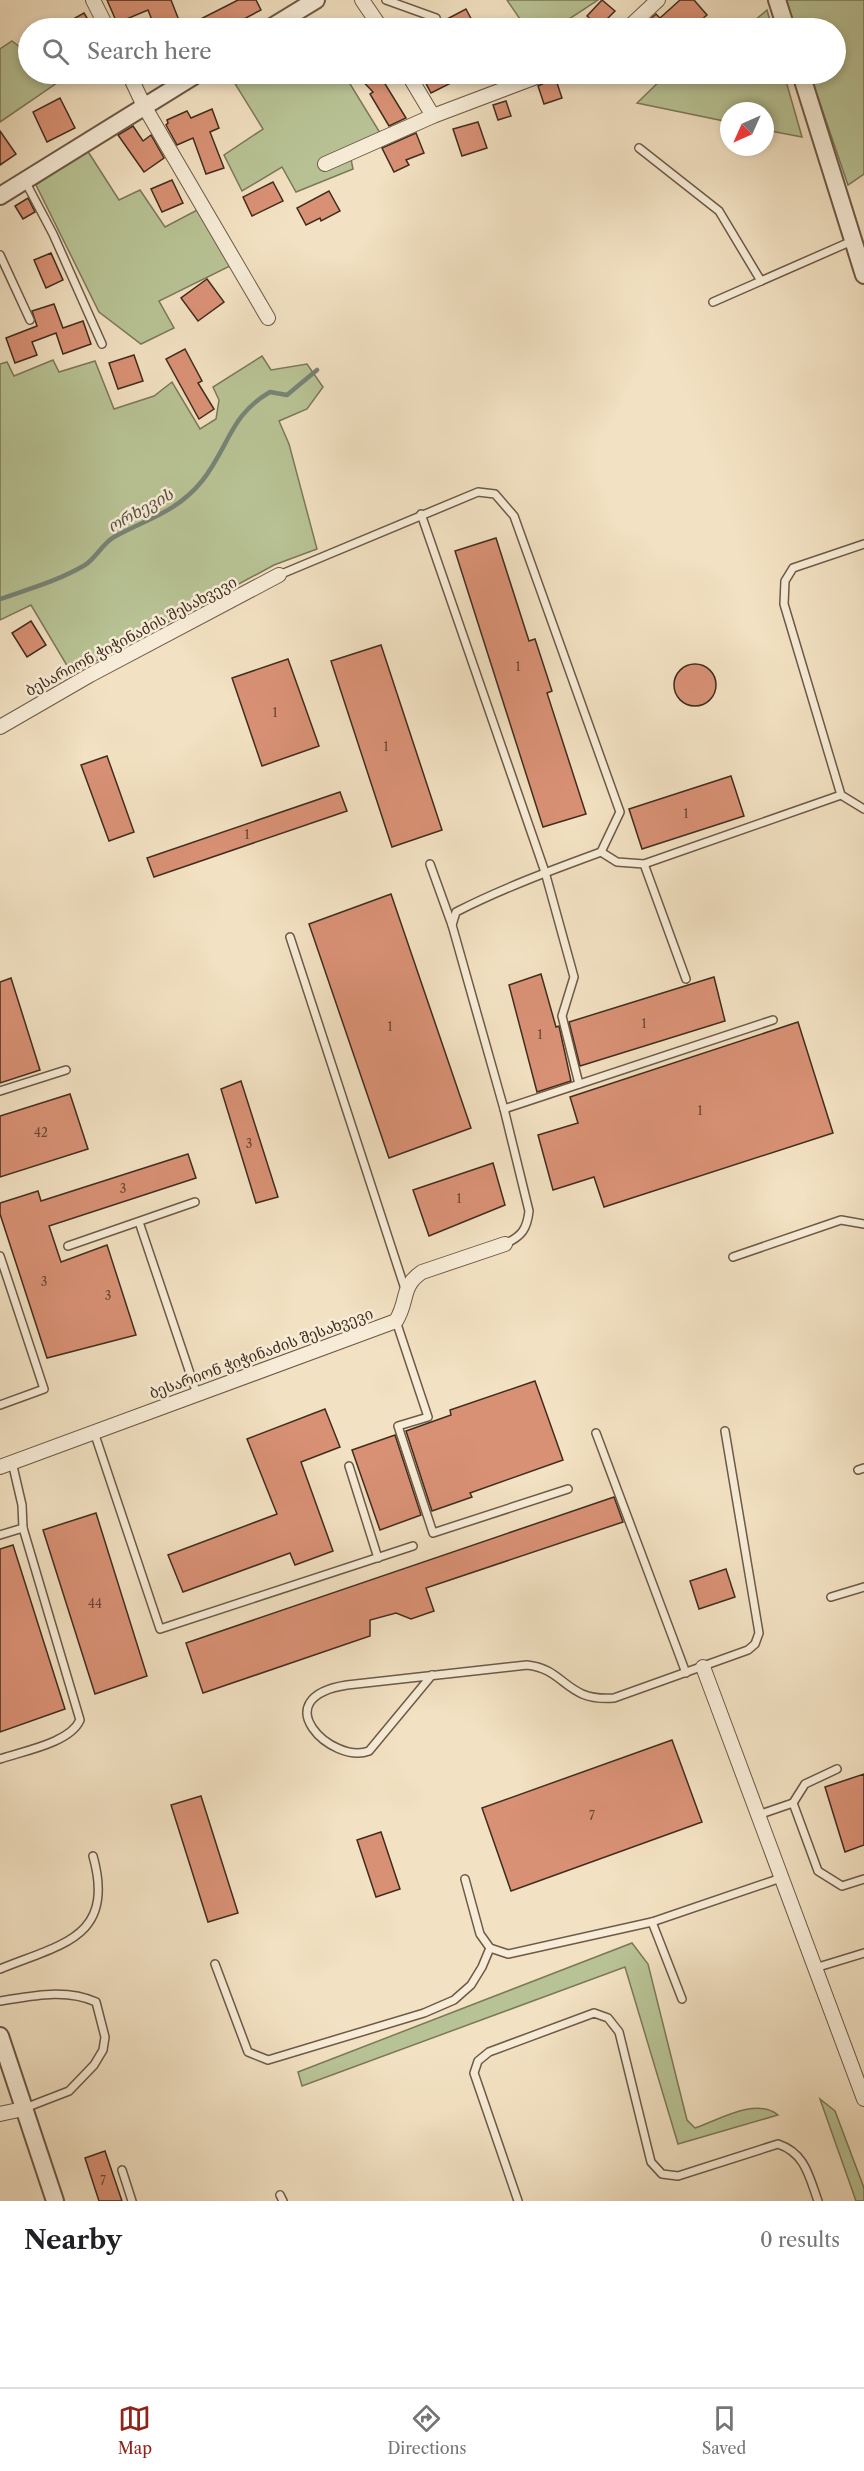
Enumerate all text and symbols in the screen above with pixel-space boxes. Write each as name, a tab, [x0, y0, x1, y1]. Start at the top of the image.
search box	[18, 18, 846, 84]
icon: search	[39, 35, 72, 68]
text: Search here	[87, 38, 212, 65]
north arrow	[720, 102, 774, 156]
water label: ორხევის	[104, 484, 177, 537]
street label: ბესარიონ ჭიჭინაძის შესახვევი	[22, 572, 240, 700]
house number: 1	[515, 659, 521, 674]
house number: 1	[272, 705, 278, 720]
house number: 1	[383, 739, 389, 754]
house number: 1	[683, 806, 689, 821]
house number: 1	[244, 827, 250, 842]
house number: 1	[641, 1016, 647, 1031]
house number: 1	[387, 1019, 393, 1034]
house number: 1	[537, 1027, 543, 1042]
house number: 1	[697, 1103, 703, 1118]
house number: 42	[34, 1125, 48, 1140]
house number: 3	[246, 1136, 252, 1151]
house number: 3	[120, 1181, 126, 1196]
house number: 1	[456, 1191, 462, 1206]
house number: 3	[41, 1274, 47, 1289]
house number: 3	[105, 1288, 111, 1303]
street label: ბესარიონ ჭიჭინაძის შესახვევი	[146, 1304, 376, 1402]
house number: 44	[88, 1596, 102, 1611]
house number: 7	[589, 1808, 595, 1823]
house number: 7	[100, 2173, 106, 2188]
text: Nearby	[24, 2224, 122, 2256]
text: 0 results	[760, 2228, 840, 2252]
tab: Map	[118, 2402, 152, 2458]
tab: Directions	[387, 2402, 466, 2458]
tab: Saved	[702, 2402, 746, 2458]

